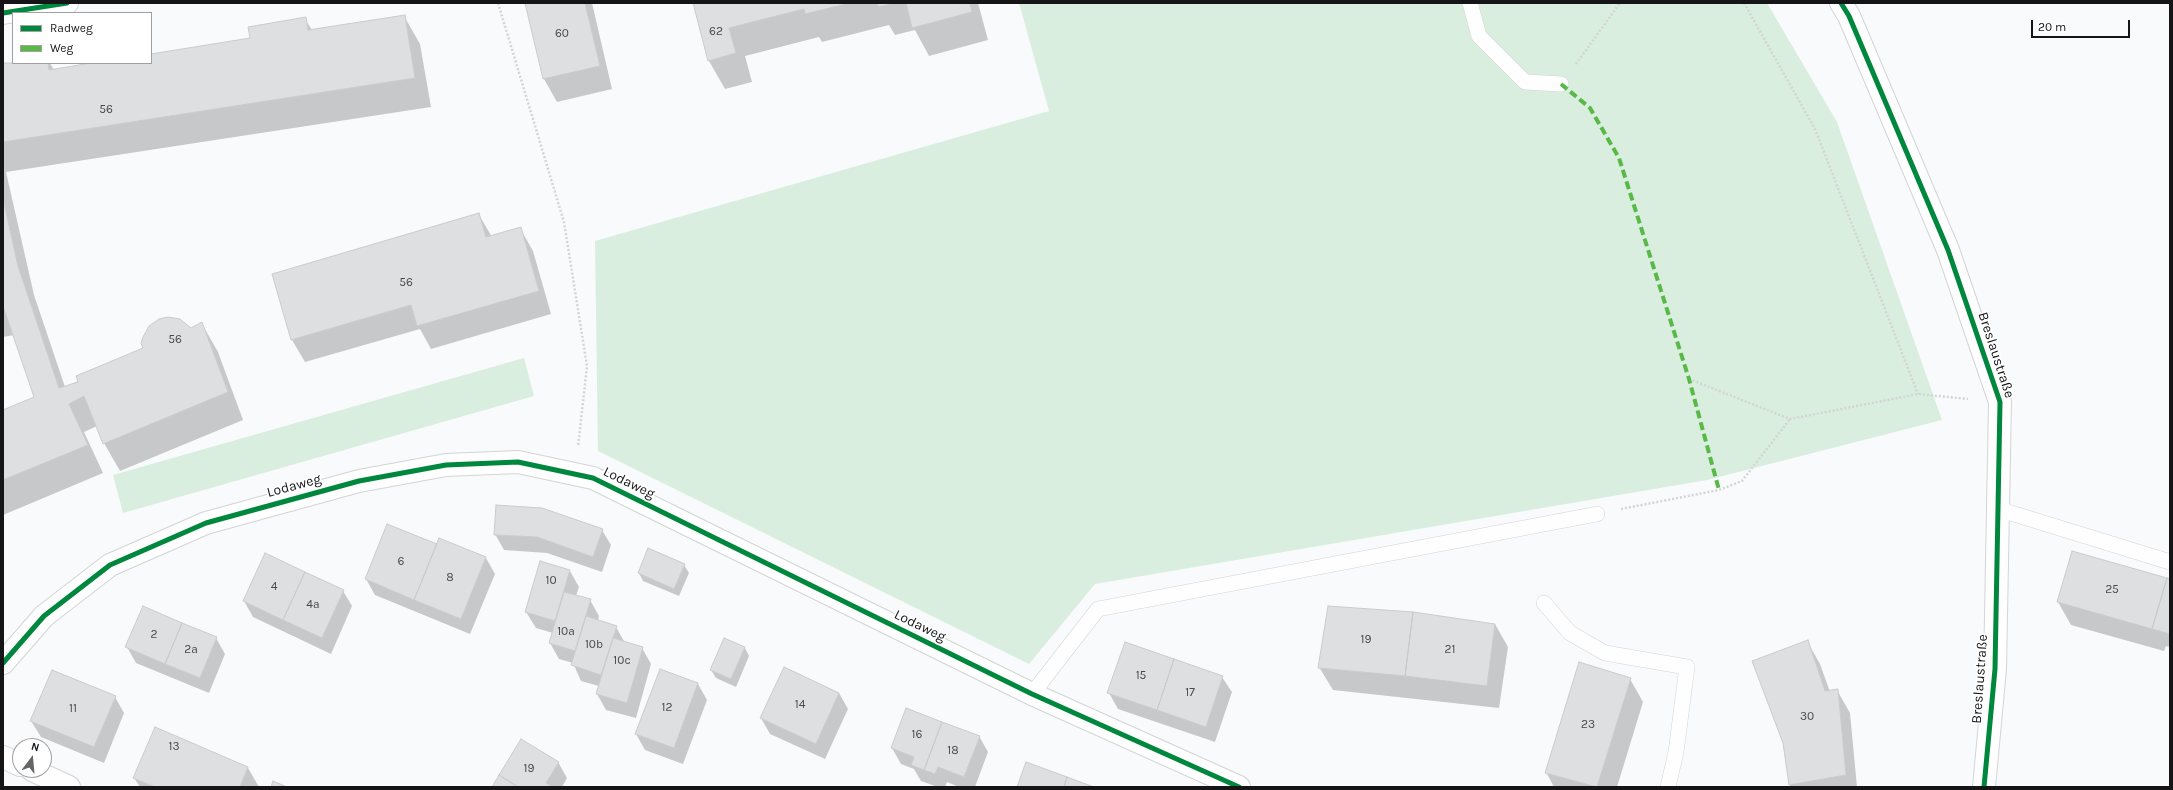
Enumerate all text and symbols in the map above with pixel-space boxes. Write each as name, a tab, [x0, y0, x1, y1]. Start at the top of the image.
legend	[12, 12, 152, 64]
scale bar	[2033, 12, 2132, 38]
text: 20 m	[2038, 20, 2066, 34]
text: Radweg	[50, 21, 93, 35]
house number: 62	[709, 25, 723, 39]
house number: 60	[555, 27, 569, 41]
text: Weg	[50, 41, 73, 55]
house number: 56	[99, 103, 113, 117]
house number: 56	[399, 276, 413, 290]
street label: Breslaustraße	[1974, 310, 2018, 400]
house number: 56	[168, 333, 182, 347]
street label: Lodaweg	[600, 463, 658, 503]
street label: Lodaweg	[265, 471, 323, 501]
house number: 6	[398, 555, 404, 569]
house number: 8	[446, 571, 454, 585]
house number: 10	[545, 574, 557, 588]
house number: 4	[271, 580, 277, 594]
house number: 25	[2105, 583, 2119, 597]
house number: 4a	[306, 598, 320, 612]
street label: Lodaweg	[891, 606, 949, 646]
house number: 10a	[557, 625, 575, 639]
house number: 2	[151, 628, 157, 642]
house number: 19	[1361, 633, 1371, 647]
street label: Breslaustraße	[1968, 634, 1992, 724]
house number: 10b	[585, 638, 603, 652]
house number: 2a	[184, 643, 198, 657]
house number: 21	[1445, 643, 1455, 657]
house number: 10c	[613, 654, 631, 668]
house number: 15	[1136, 669, 1146, 683]
house number: 17	[1185, 686, 1195, 700]
house number: 14	[795, 698, 805, 712]
house number: 12	[662, 701, 672, 715]
house number: 11	[69, 702, 77, 716]
house number: 30	[1800, 710, 1814, 724]
house number: 23	[1581, 718, 1595, 732]
house number: 16	[912, 728, 922, 742]
north arrow	[12, 738, 52, 778]
text: N	[30, 740, 41, 754]
house number: 13	[168, 740, 180, 754]
house number: 18	[947, 744, 959, 758]
house number: 19	[524, 762, 534, 776]

